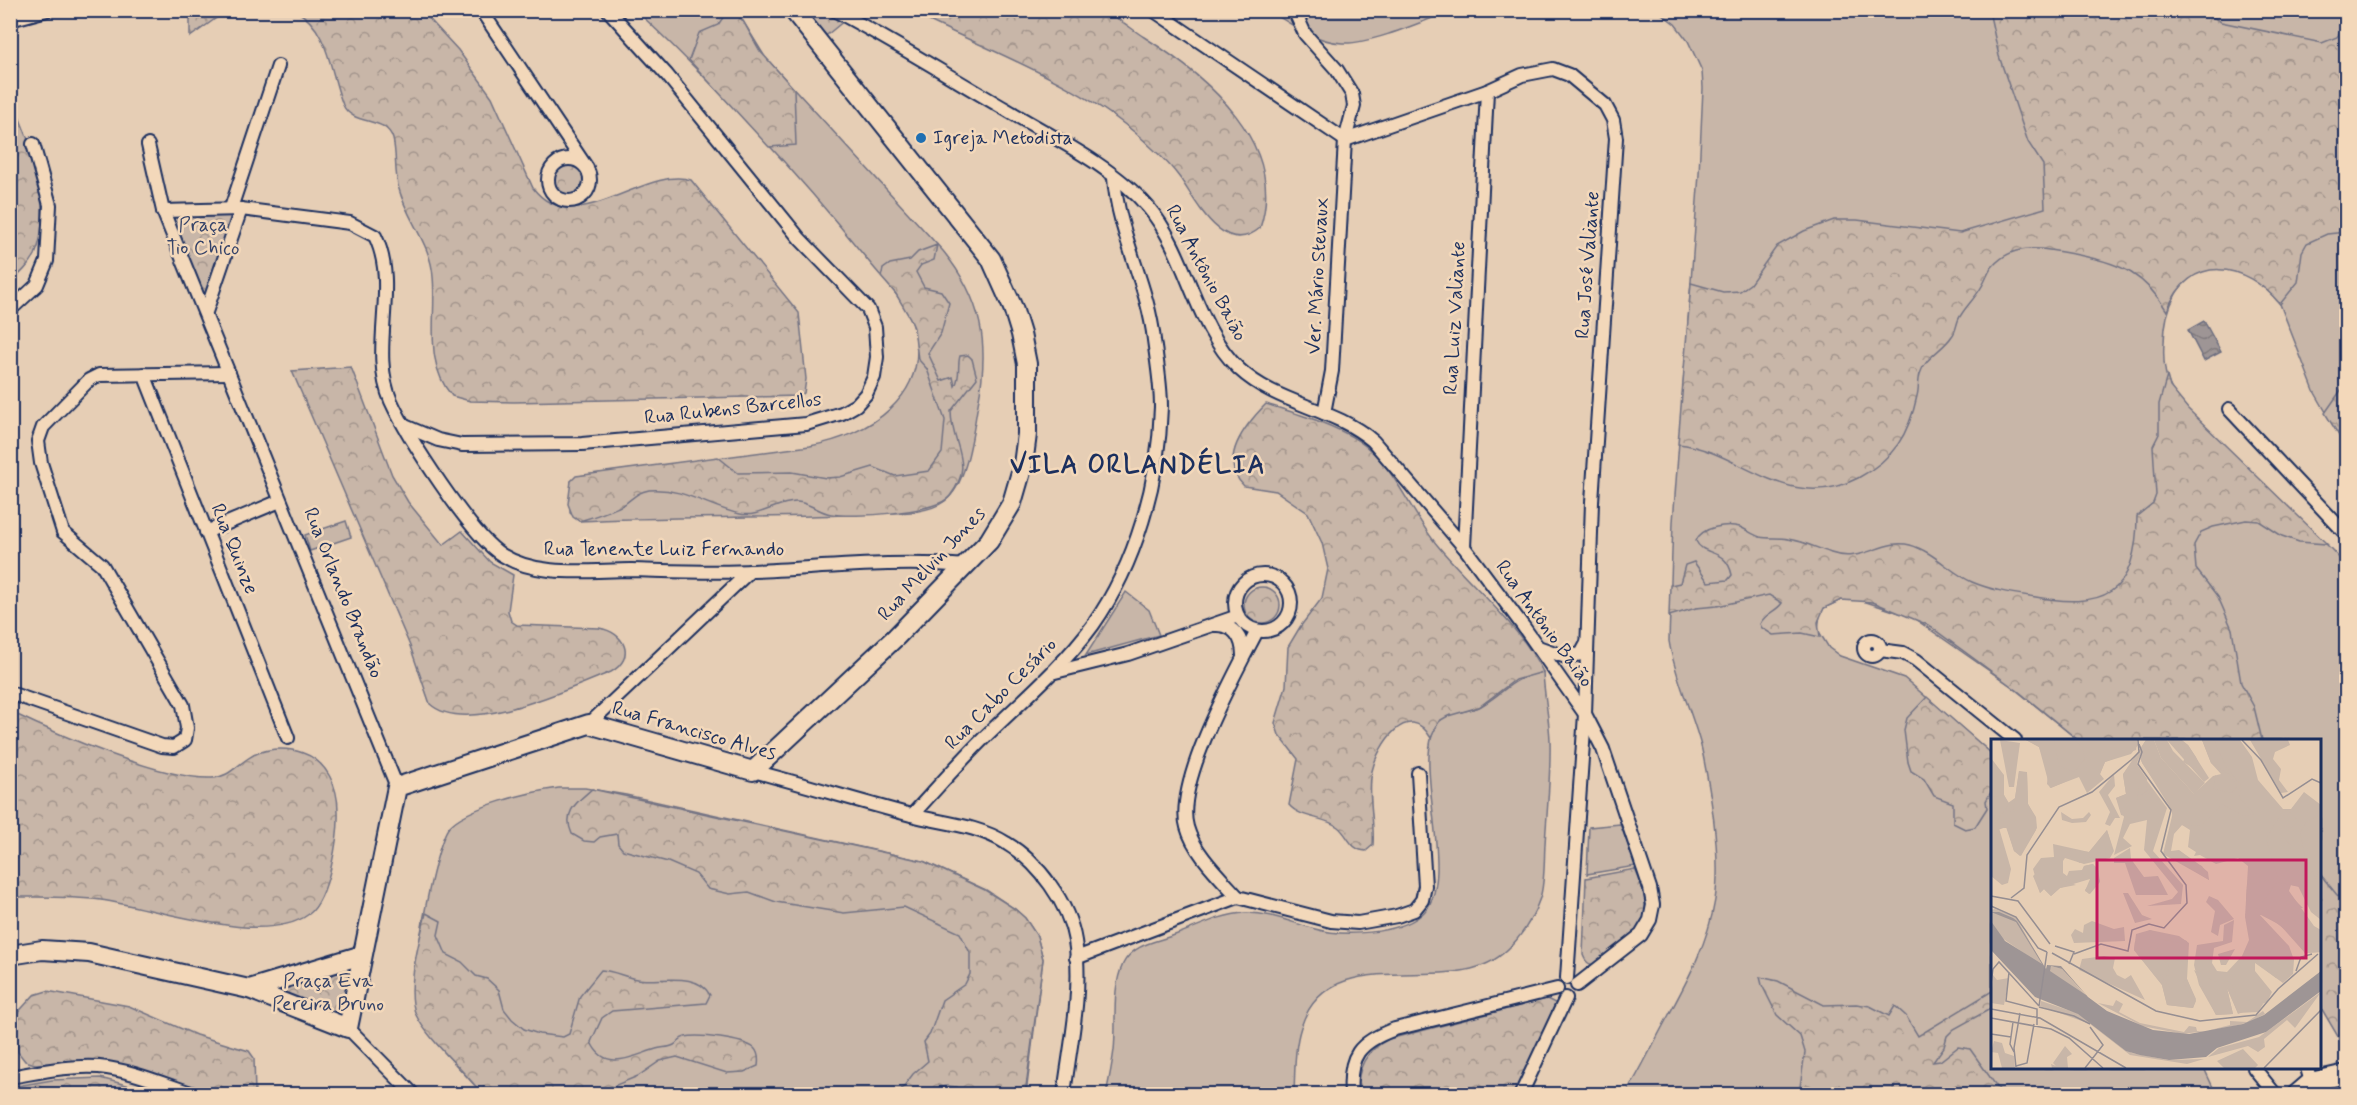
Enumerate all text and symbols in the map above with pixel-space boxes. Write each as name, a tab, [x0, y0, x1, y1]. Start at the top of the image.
place label: Igreja Metodista	[933, 125, 1073, 152]
marker: Igreja Metodista	[914, 131, 928, 145]
street label: Rua José Valiante	[1569, 190, 1607, 340]
street label: Ver. Mário Stevaux	[1300, 196, 1336, 355]
street label: Rua Antônio Baião	[1159, 200, 1253, 346]
park label: Praça Tio Chico	[167, 212, 240, 262]
street label: Rua Luiz Valiante	[1437, 240, 1473, 396]
street label: Rua Rubens Barcellos	[643, 386, 823, 432]
district label: VILA ORLANDÉLIA	[1010, 447, 1266, 483]
street label: Rua Quinze	[204, 500, 264, 598]
street label: Rua Melvin Jones	[872, 501, 992, 627]
street label: Rua Orlando Brandão	[296, 504, 390, 682]
street label: Rua Tenente Luiz Fernando	[544, 536, 784, 563]
street label: Rua Antônio Baião	[1489, 555, 1599, 693]
street label: Rua Cabo Cesário	[939, 632, 1063, 756]
street label: Rua Francisco Alves	[609, 695, 779, 767]
inset map	[1991, 739, 2321, 1069]
park label: Praça Eva Pereira Bruno	[272, 968, 384, 1018]

